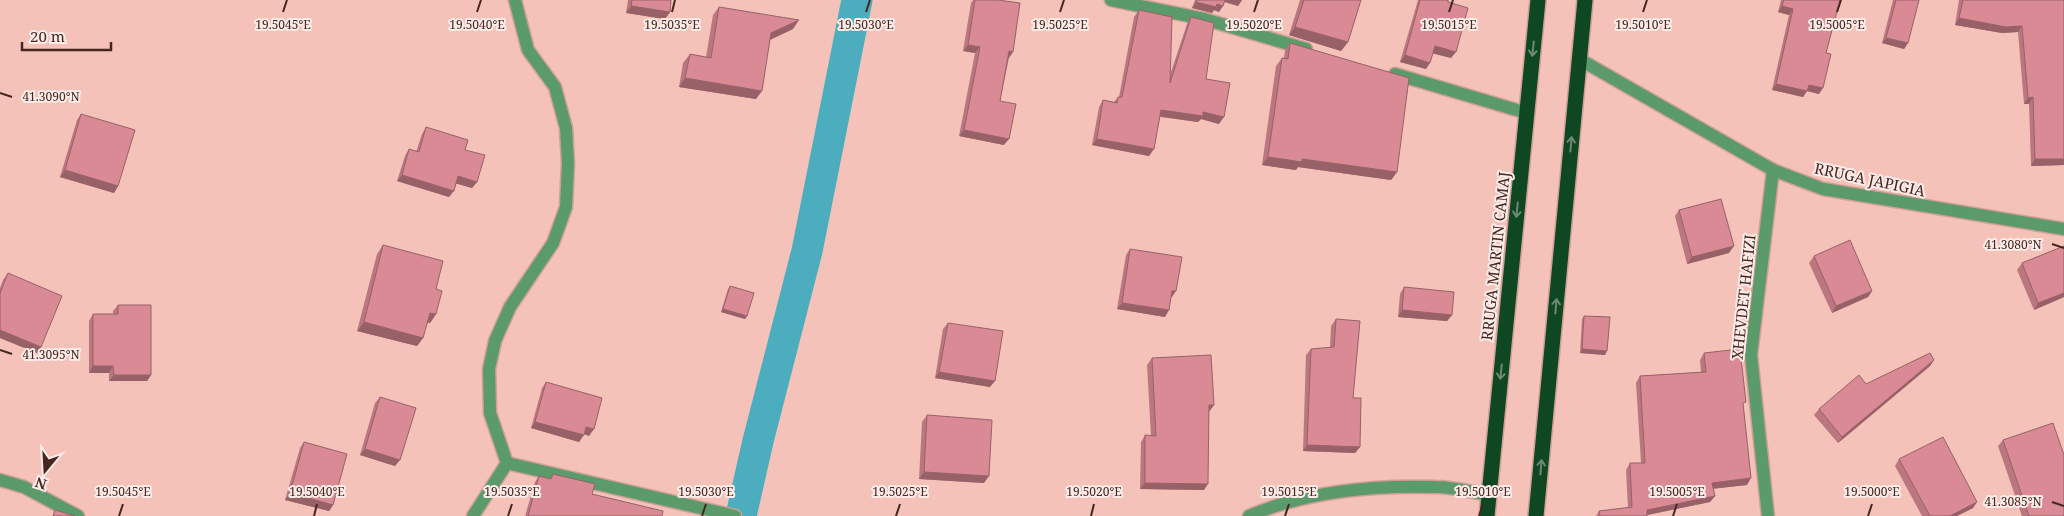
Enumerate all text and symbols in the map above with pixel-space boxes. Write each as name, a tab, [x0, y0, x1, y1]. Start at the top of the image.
text: 19.5045°E	[255, 16, 311, 33]
text: 19.5040°E	[449, 16, 505, 33]
text: 19.5035°E	[644, 16, 700, 33]
text: 19.5030°E	[838, 16, 894, 33]
text: 19.5025°E	[1032, 16, 1088, 33]
text: 19.5020°E	[1226, 16, 1282, 33]
text: 19.5015°E	[1421, 16, 1477, 33]
text: 19.5010°E	[1615, 16, 1671, 33]
text: 19.5005°E	[1809, 16, 1865, 33]
scale bar	[22, 20, 111, 52]
text: 20 m	[30, 26, 65, 46]
one-way arrow	[1528, 40, 1538, 56]
text: 41.3090°N	[22, 88, 80, 105]
one-way arrow	[1566, 136, 1576, 152]
street label: RRUGA JAPIGIA	[1813, 157, 1928, 201]
street label: RRUGA MARTIN CAMAJ	[1476, 171, 1514, 341]
one-way arrow	[1512, 202, 1522, 218]
street label: XHEVDET HAFIZI	[1726, 234, 1760, 360]
text: 41.3080°N	[1984, 236, 2042, 253]
one-way arrow	[1551, 298, 1560, 314]
text: 41.3095°N	[22, 346, 80, 363]
one-way arrow	[1496, 364, 1506, 380]
north arrow	[20, 446, 70, 496]
one-way arrow	[1536, 460, 1545, 476]
text: N	[33, 473, 49, 495]
text: 19.5045°E	[95, 483, 151, 500]
text: 19.5040°E	[289, 483, 345, 500]
text: 19.5035°E	[484, 483, 540, 500]
text: 19.5030°E	[678, 483, 734, 500]
text: 19.5025°E	[872, 483, 928, 500]
text: 19.5020°E	[1066, 483, 1122, 500]
text: 19.5015°E	[1261, 483, 1317, 500]
text: 19.5010°E	[1455, 483, 1511, 500]
text: 19.5005°E	[1649, 483, 1705, 500]
text: 19.5000°E	[1844, 483, 1900, 500]
text: 41.3085°N	[1984, 493, 2042, 510]

